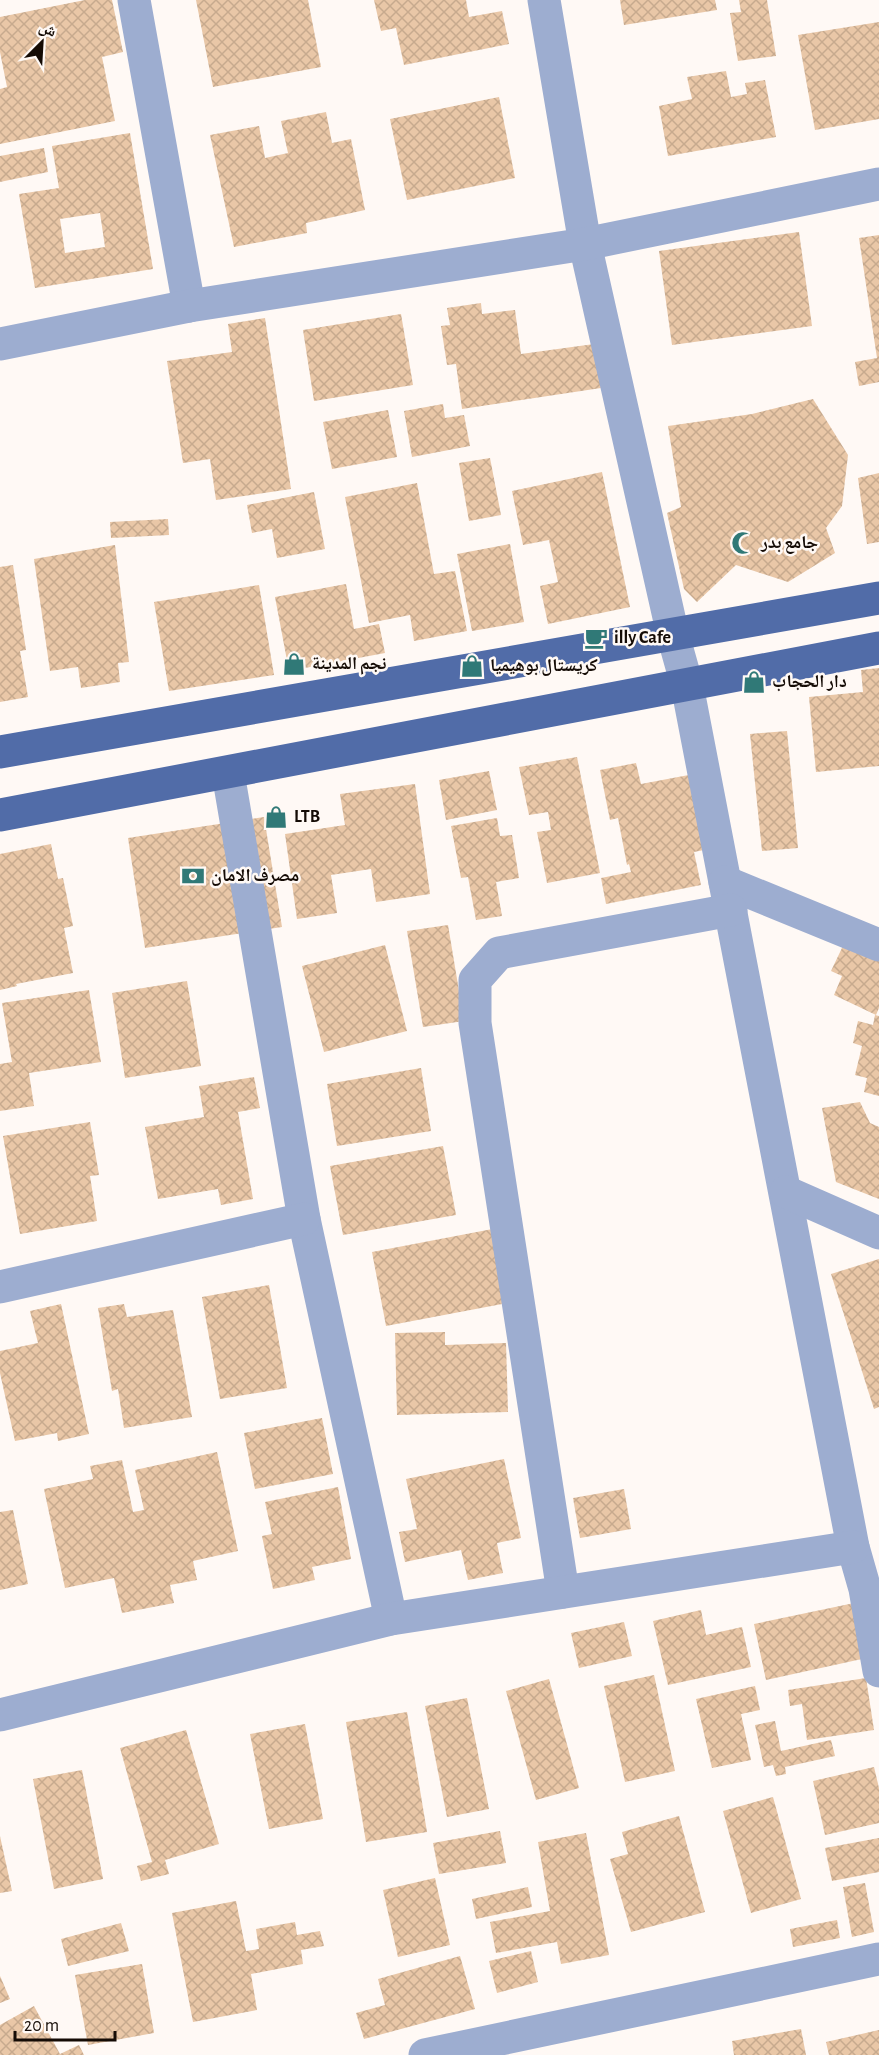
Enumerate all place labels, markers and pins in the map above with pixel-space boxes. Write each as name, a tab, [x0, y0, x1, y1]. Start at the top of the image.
mosque icon: جامع بدر	[730, 530, 756, 556]
place label: جامع بدر	[760, 534, 818, 554]
cafe icon: illy Cafe	[583, 625, 609, 651]
place label: illy Cafe	[614, 629, 671, 647]
shop icon: نجم المدينة	[281, 651, 307, 677]
shop icon: كريستال بوهيميا	[459, 653, 485, 679]
place label: نجم المدينة	[312, 655, 387, 675]
place label: كريستال بوهيميا	[490, 657, 598, 676]
shop icon: دار الحجاب	[741, 669, 767, 695]
place label: دار الحجاب	[772, 673, 847, 692]
shop icon: LTB	[263, 804, 289, 830]
place label: LTB	[294, 808, 320, 826]
bank icon: مصرف الامان	[180, 863, 206, 889]
place label: مصرف الامان	[211, 867, 299, 886]

